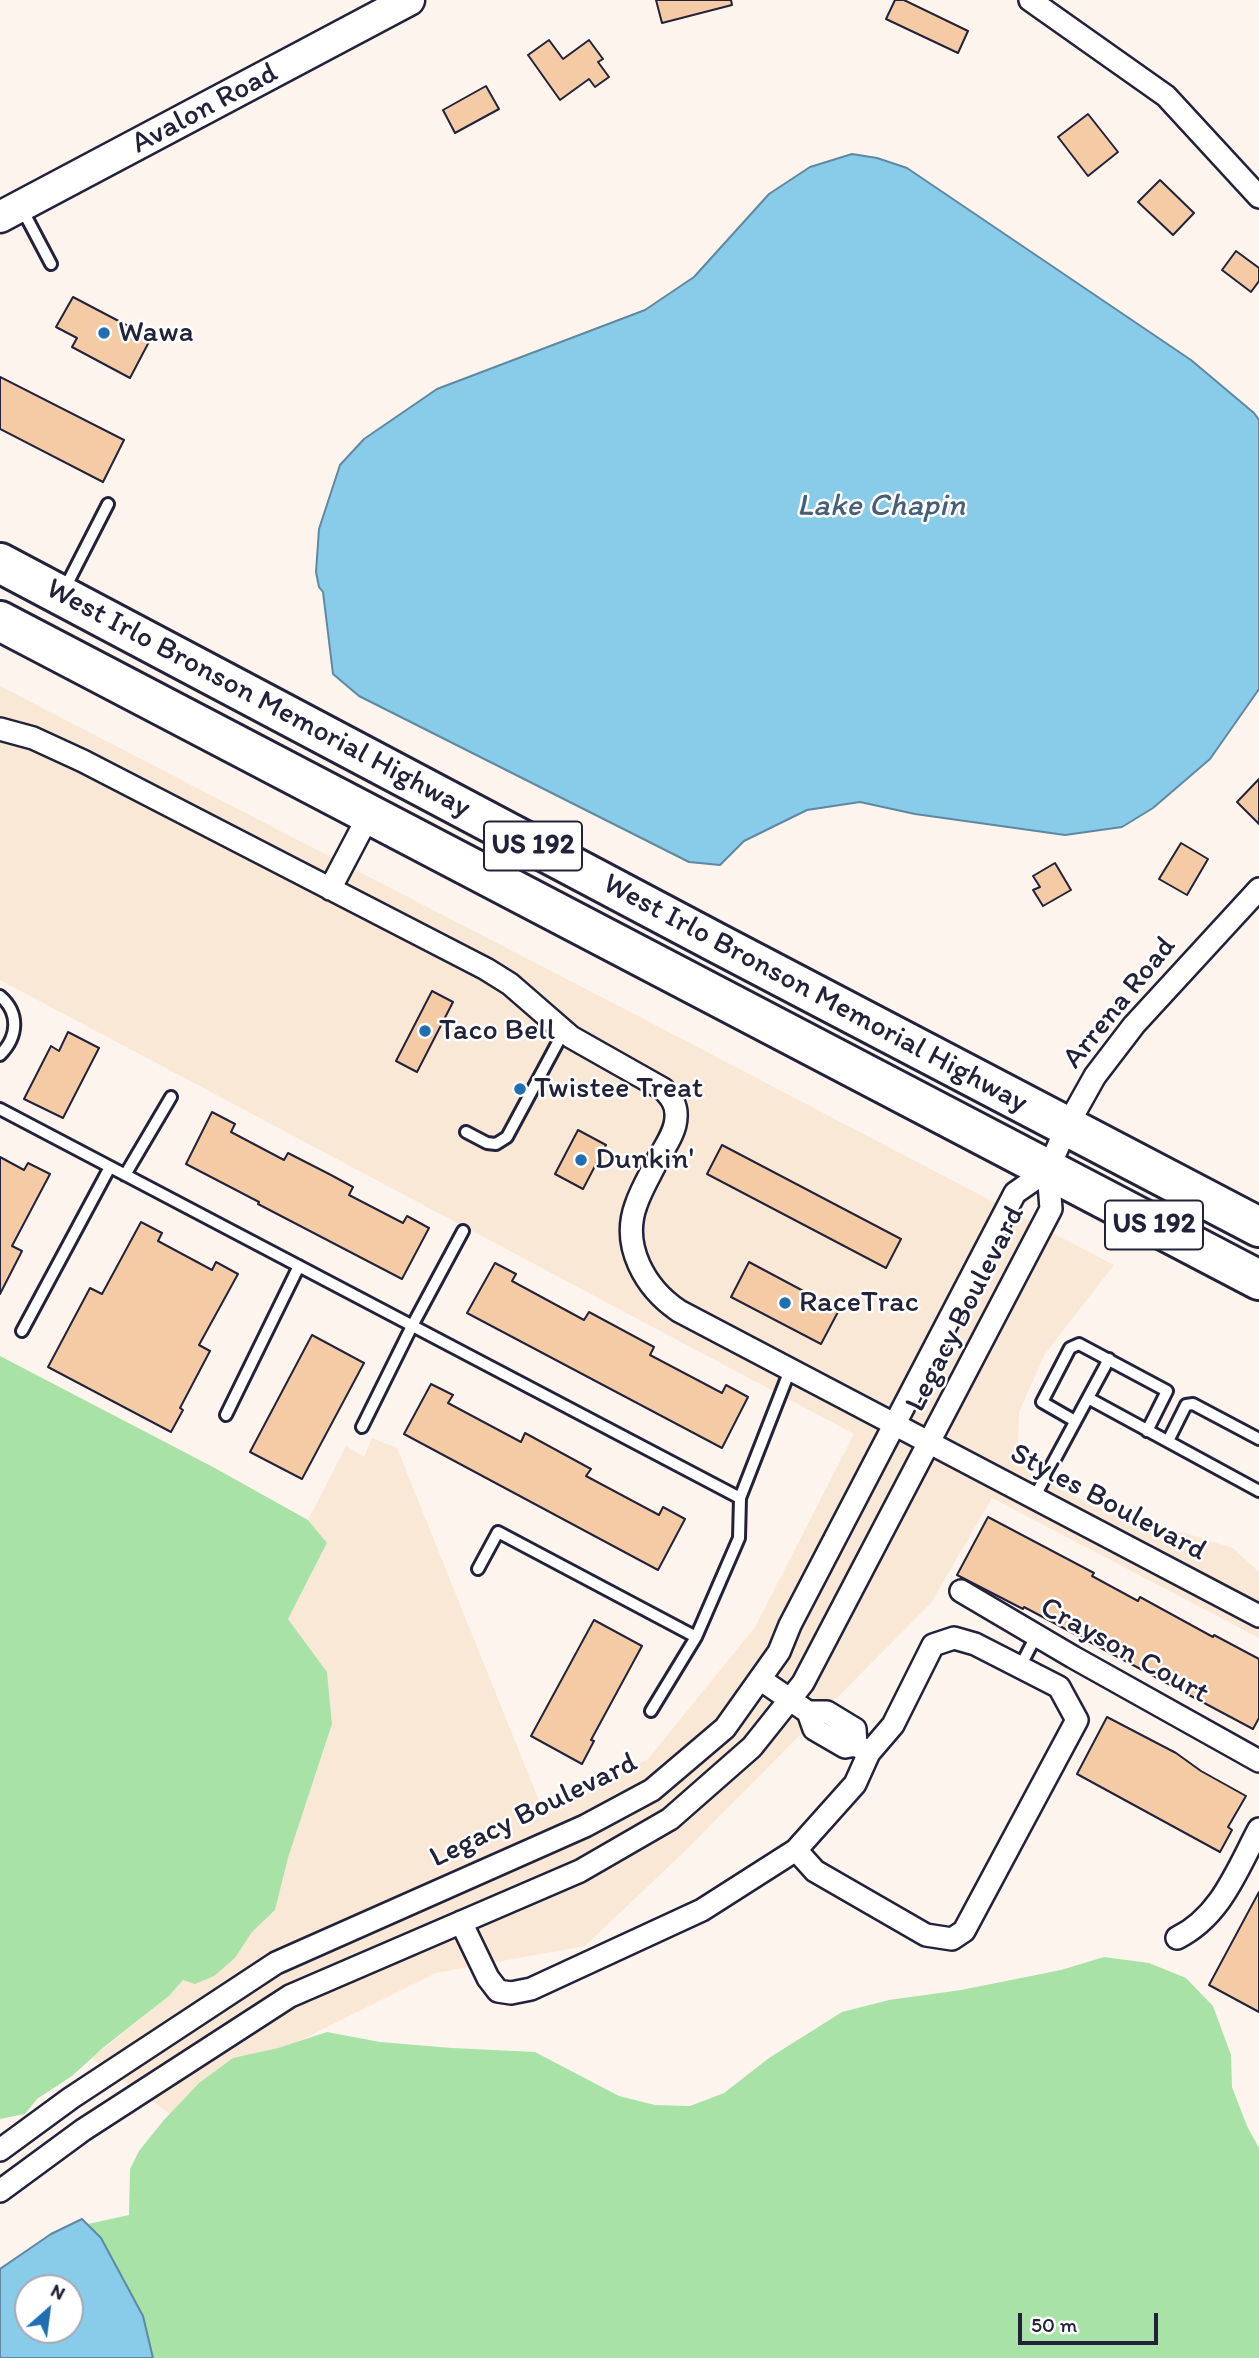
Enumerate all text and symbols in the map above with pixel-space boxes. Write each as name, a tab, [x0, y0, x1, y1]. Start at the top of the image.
street label: Avalon Road	[126, 55, 284, 163]
place label: Wawa	[118, 315, 193, 351]
marker: Wawa	[96, 325, 112, 341]
water label: Lake Chapin	[797, 488, 965, 526]
street label: West Irlo Bronson Memorial Highway	[40, 571, 476, 827]
road number: US 192	[484, 822, 582, 870]
street label: West Irlo Bronson Memorial Highway	[597, 866, 1033, 1122]
street label: Arrena Road	[1056, 930, 1184, 1076]
place label: Taco Bell	[439, 1013, 555, 1049]
marker: Taco Bell	[417, 1023, 433, 1039]
place label: Twistee Treat	[534, 1071, 703, 1107]
marker: Twistee Treat	[512, 1081, 528, 1097]
place label: Dunkin'	[595, 1142, 694, 1178]
marker: Dunkin'	[573, 1152, 589, 1168]
street label: Legacy Boulevard	[899, 1200, 1033, 1418]
road number: US 192	[1105, 1200, 1203, 1250]
place label: RaceTrac	[799, 1285, 919, 1321]
marker: RaceTrac	[777, 1295, 793, 1311]
street label: Styles Boulevard	[1004, 1436, 1212, 1570]
street label: Crayson Court	[1033, 1590, 1215, 1712]
street label: Legacy Boulevard	[424, 1745, 644, 1877]
north arrow	[14, 2274, 84, 2344]
text: N	[47, 2279, 69, 2305]
scale bar	[1021, 2298, 1161, 2342]
text: 50 m	[1031, 2312, 1077, 2337]

